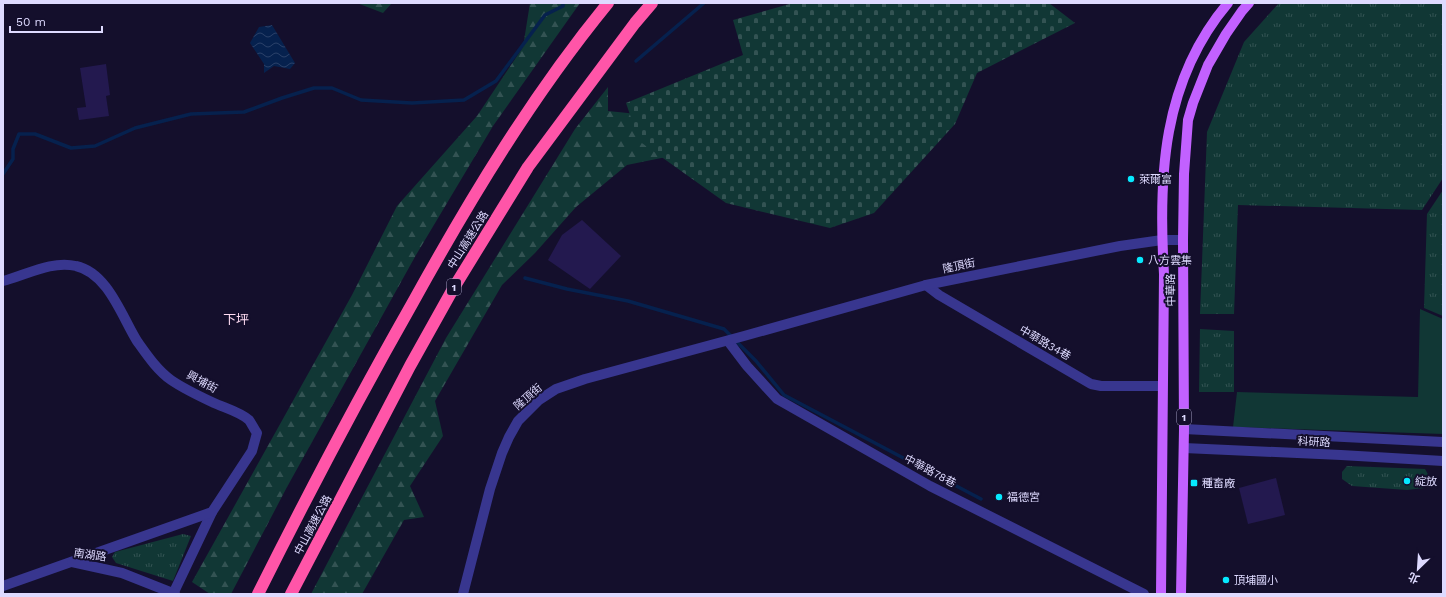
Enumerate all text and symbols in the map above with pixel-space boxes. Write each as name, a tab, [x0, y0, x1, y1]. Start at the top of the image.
scale bar	[10, 8, 102, 34]
text: 50 m	[16, 15, 46, 29]
place label: 萊爾富	[1139, 173, 1172, 186]
marker: 萊爾富	[1126, 174, 1136, 184]
street label: 中山高速公路	[445, 209, 491, 271]
place label: 八方雲集	[1148, 254, 1192, 267]
marker: 八方雲集	[1135, 255, 1145, 265]
street label: 隆頂街	[942, 256, 976, 276]
street label: 中華路	[1164, 273, 1178, 307]
road number: 1	[447, 279, 461, 295]
district label: 下坪	[223, 312, 249, 327]
street label: 中華路34巷	[1017, 323, 1073, 363]
street label: 興埔街	[184, 369, 220, 395]
street label: 隆頂街	[511, 381, 545, 413]
road number: 1	[1177, 409, 1191, 425]
street label: 科研路	[1297, 435, 1331, 449]
street label: 中華路78巷	[902, 452, 958, 490]
place label: 綻放	[1415, 475, 1437, 488]
marker: 綻放	[1402, 476, 1412, 486]
place label: 種畜廠	[1202, 477, 1235, 490]
marker: 種畜廠	[1189, 478, 1199, 488]
place label: 福德宮	[1007, 491, 1040, 504]
marker: 福德宮	[994, 492, 1004, 502]
street label: 中山高速公路	[292, 493, 334, 557]
street label: 南湖路	[73, 546, 107, 564]
north arrow	[1398, 549, 1438, 589]
text: 北	[1406, 569, 1422, 586]
place label: 頂埔國小	[1234, 574, 1278, 587]
marker: 頂埔國小	[1221, 575, 1231, 585]

